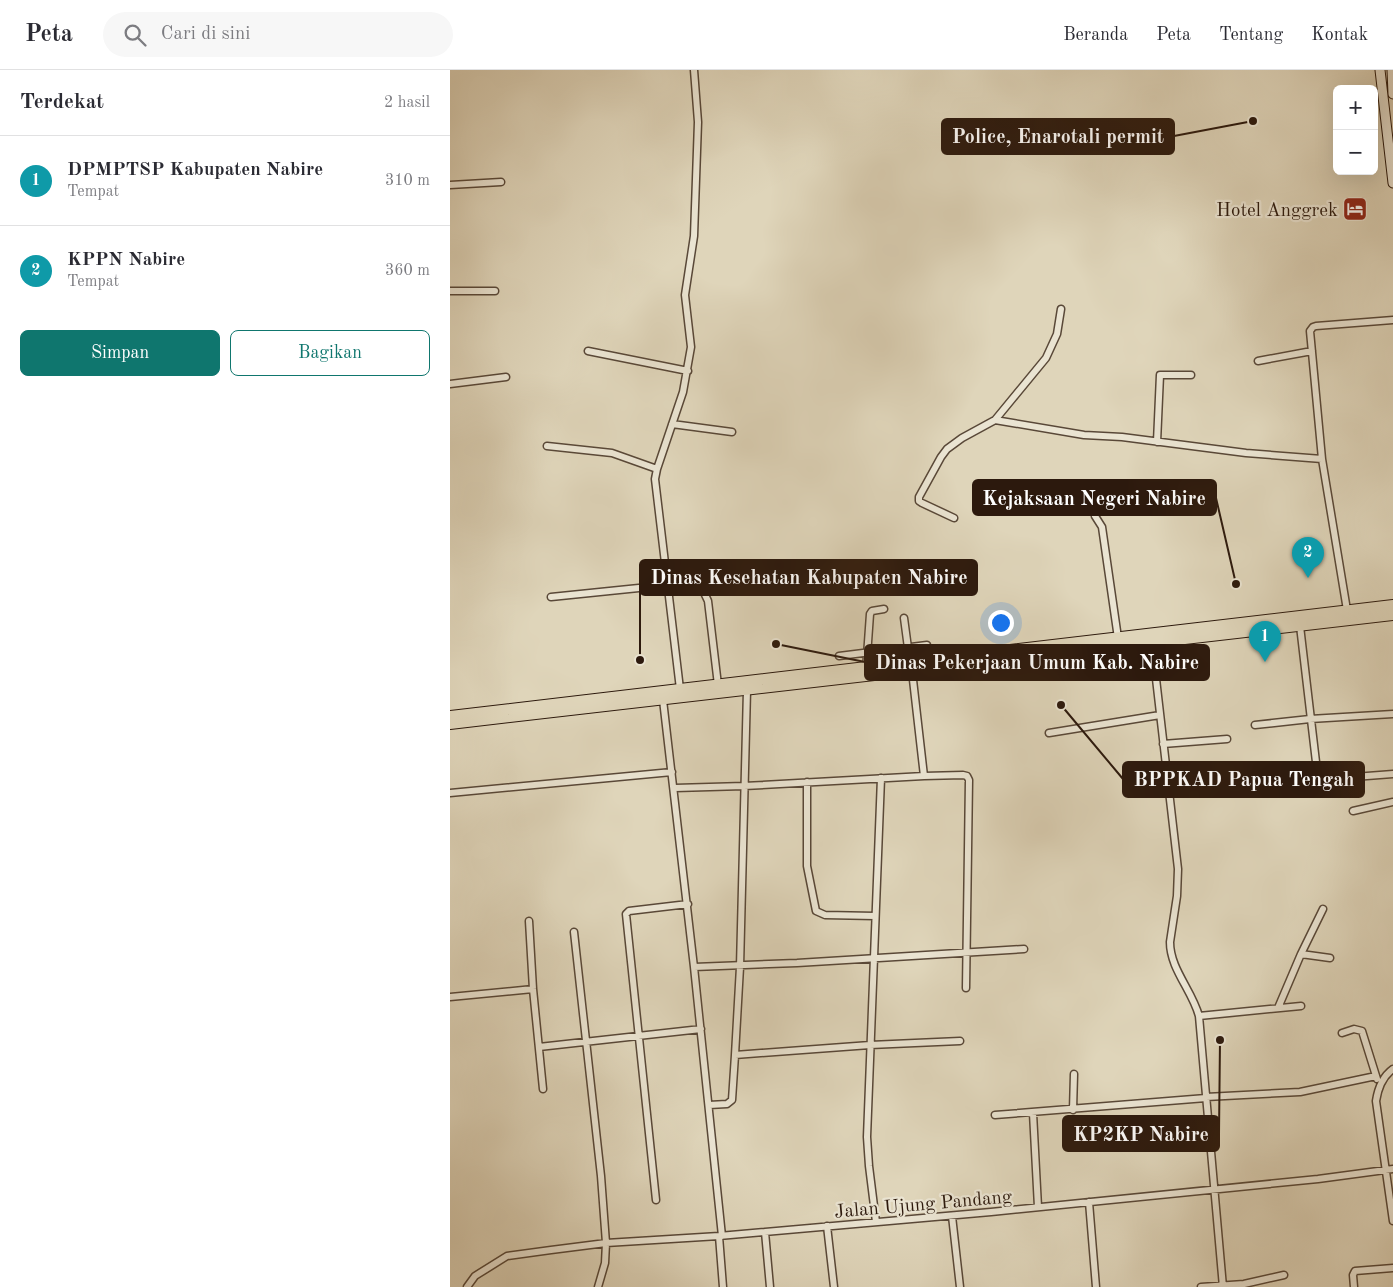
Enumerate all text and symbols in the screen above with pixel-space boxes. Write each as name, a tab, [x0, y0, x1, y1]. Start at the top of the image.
search box	[103, 12, 453, 57]
icon: search	[121, 21, 149, 49]
text: Peta	[25, 23, 73, 47]
text: Cari di sini	[161, 25, 250, 44]
text: Beranda	[1063, 26, 1128, 44]
text: Peta	[1156, 26, 1191, 44]
text: Tentang	[1219, 26, 1283, 44]
text: Kontak	[1311, 26, 1368, 44]
map controls	[1333, 85, 1378, 175]
button: +	[1333, 85, 1378, 130]
text: Terdekat	[20, 92, 104, 113]
text: 2 hasil	[384, 95, 430, 111]
callout: Police, Enarotali permit	[942, 119, 1174, 154]
text: Police, Enarotali permit	[952, 128, 1164, 148]
button: −	[1333, 130, 1378, 175]
text: DPMPTSP Kabupaten Nabire	[67, 161, 323, 180]
text: 1	[31, 173, 41, 189]
text: 310 m	[385, 173, 430, 189]
text: Tempat	[67, 184, 119, 200]
hotel icon: Hotel Anggrek	[1342, 196, 1368, 222]
place label: Hotel Anggrek	[1216, 202, 1338, 221]
text: KPPN Nabire	[67, 251, 185, 270]
text: 2	[31, 263, 41, 279]
text: 360 m	[385, 263, 430, 279]
text: Tempat	[67, 274, 119, 290]
button: Simpan	[20, 330, 220, 376]
button: Bagikan	[230, 330, 430, 376]
callout: Kejaksaan Negeri Nabire	[973, 480, 1216, 515]
text: Kejaksaan Negeri Nabire	[982, 490, 1206, 510]
pin: 2	[1292, 537, 1324, 578]
callout: Dinas Kesehatan Kabupaten Nabire	[640, 560, 977, 595]
text: Dinas Kesehatan Kabupaten Nabire	[650, 569, 968, 589]
your location	[988, 610, 1014, 636]
pin: 1	[1249, 621, 1281, 662]
callout: Dinas Pekerjaan Umum Kab. Nabire	[865, 645, 1209, 680]
text: Dinas Pekerjaan Umum Kab. Nabire	[875, 654, 1199, 674]
callout: BPPKAD Papua Tengah	[1123, 762, 1364, 797]
text: BPPKAD Papua Tengah	[1133, 771, 1355, 791]
callout: KP2KP Nabire	[1063, 1116, 1219, 1151]
text: KP2KP Nabire	[1073, 1126, 1209, 1146]
street label: Jalan Ujung Pandang	[834, 1188, 1014, 1223]

